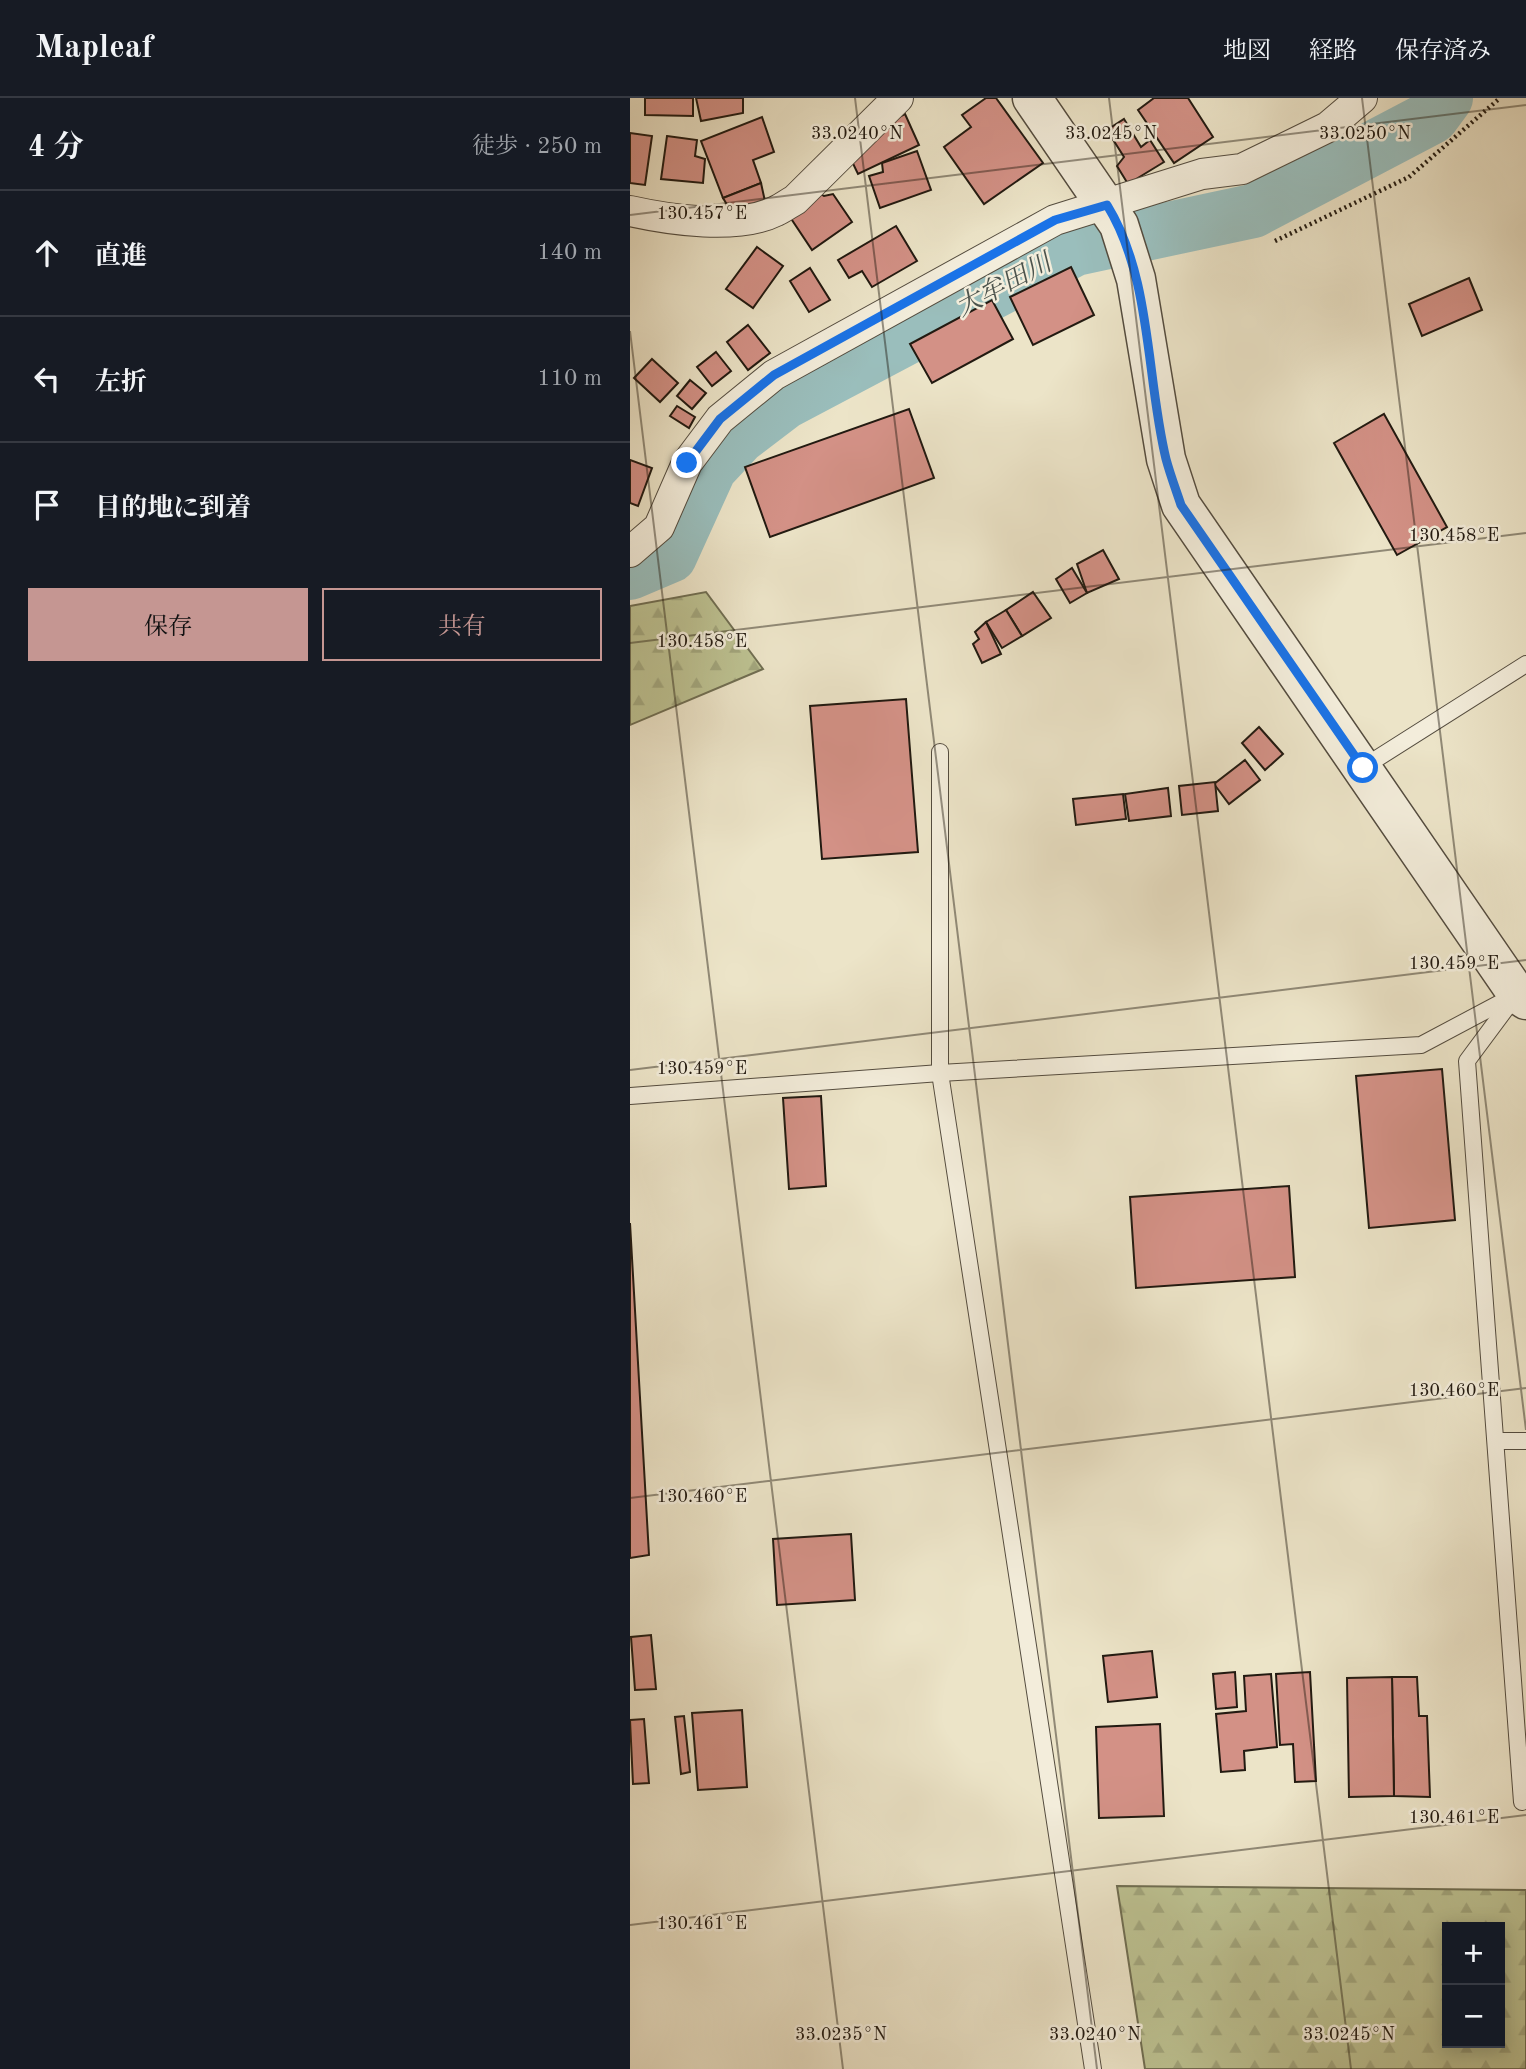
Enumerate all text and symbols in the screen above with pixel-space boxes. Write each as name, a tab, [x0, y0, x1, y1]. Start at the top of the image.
text: Mapleaf	[35, 32, 153, 65]
text: 地図	[1223, 40, 1271, 64]
text: 経路	[1309, 40, 1357, 64]
text: 保存済み	[1395, 40, 1491, 64]
text: 33.0240°N	[811, 125, 903, 143]
text: 33.0245°N	[1065, 125, 1157, 143]
text: 33.0250°N	[1319, 125, 1411, 143]
text: 4 分	[28, 133, 84, 163]
text: 徒歩 · 250 m	[472, 135, 602, 158]
text: 130.457°E	[657, 205, 747, 223]
icon: ahead	[28, 234, 66, 272]
text: 140 m	[537, 241, 602, 264]
text: 直進	[95, 244, 147, 270]
water label: 大牟田川	[951, 247, 1059, 322]
icon: left	[28, 360, 66, 398]
text: 110 m	[537, 367, 602, 390]
text: 左折	[95, 370, 147, 396]
route end	[671, 447, 702, 478]
icon: arrive	[28, 486, 66, 524]
text: 目的地に到着	[95, 496, 251, 522]
text: 130.458°E	[1409, 527, 1499, 545]
button: 保存	[28, 588, 308, 661]
button: 共有	[322, 588, 602, 661]
text: 130.458°E	[657, 633, 747, 651]
route start	[1347, 752, 1378, 783]
text: 130.459°E	[1409, 955, 1499, 973]
text: 130.459°E	[657, 1060, 747, 1078]
text: 130.460°E	[1409, 1382, 1499, 1400]
text: 130.460°E	[657, 1488, 747, 1506]
text: 130.461°E	[1409, 1809, 1499, 1827]
text: 130.461°E	[657, 1915, 747, 1933]
map controls	[1442, 1922, 1505, 2048]
button: +	[1442, 1922, 1505, 1985]
button: −	[1442, 1985, 1505, 2048]
text: 33.0235°N	[795, 2026, 887, 2044]
text: 33.0240°N	[1049, 2026, 1141, 2044]
text: 33.0245°N	[1303, 2026, 1395, 2044]

